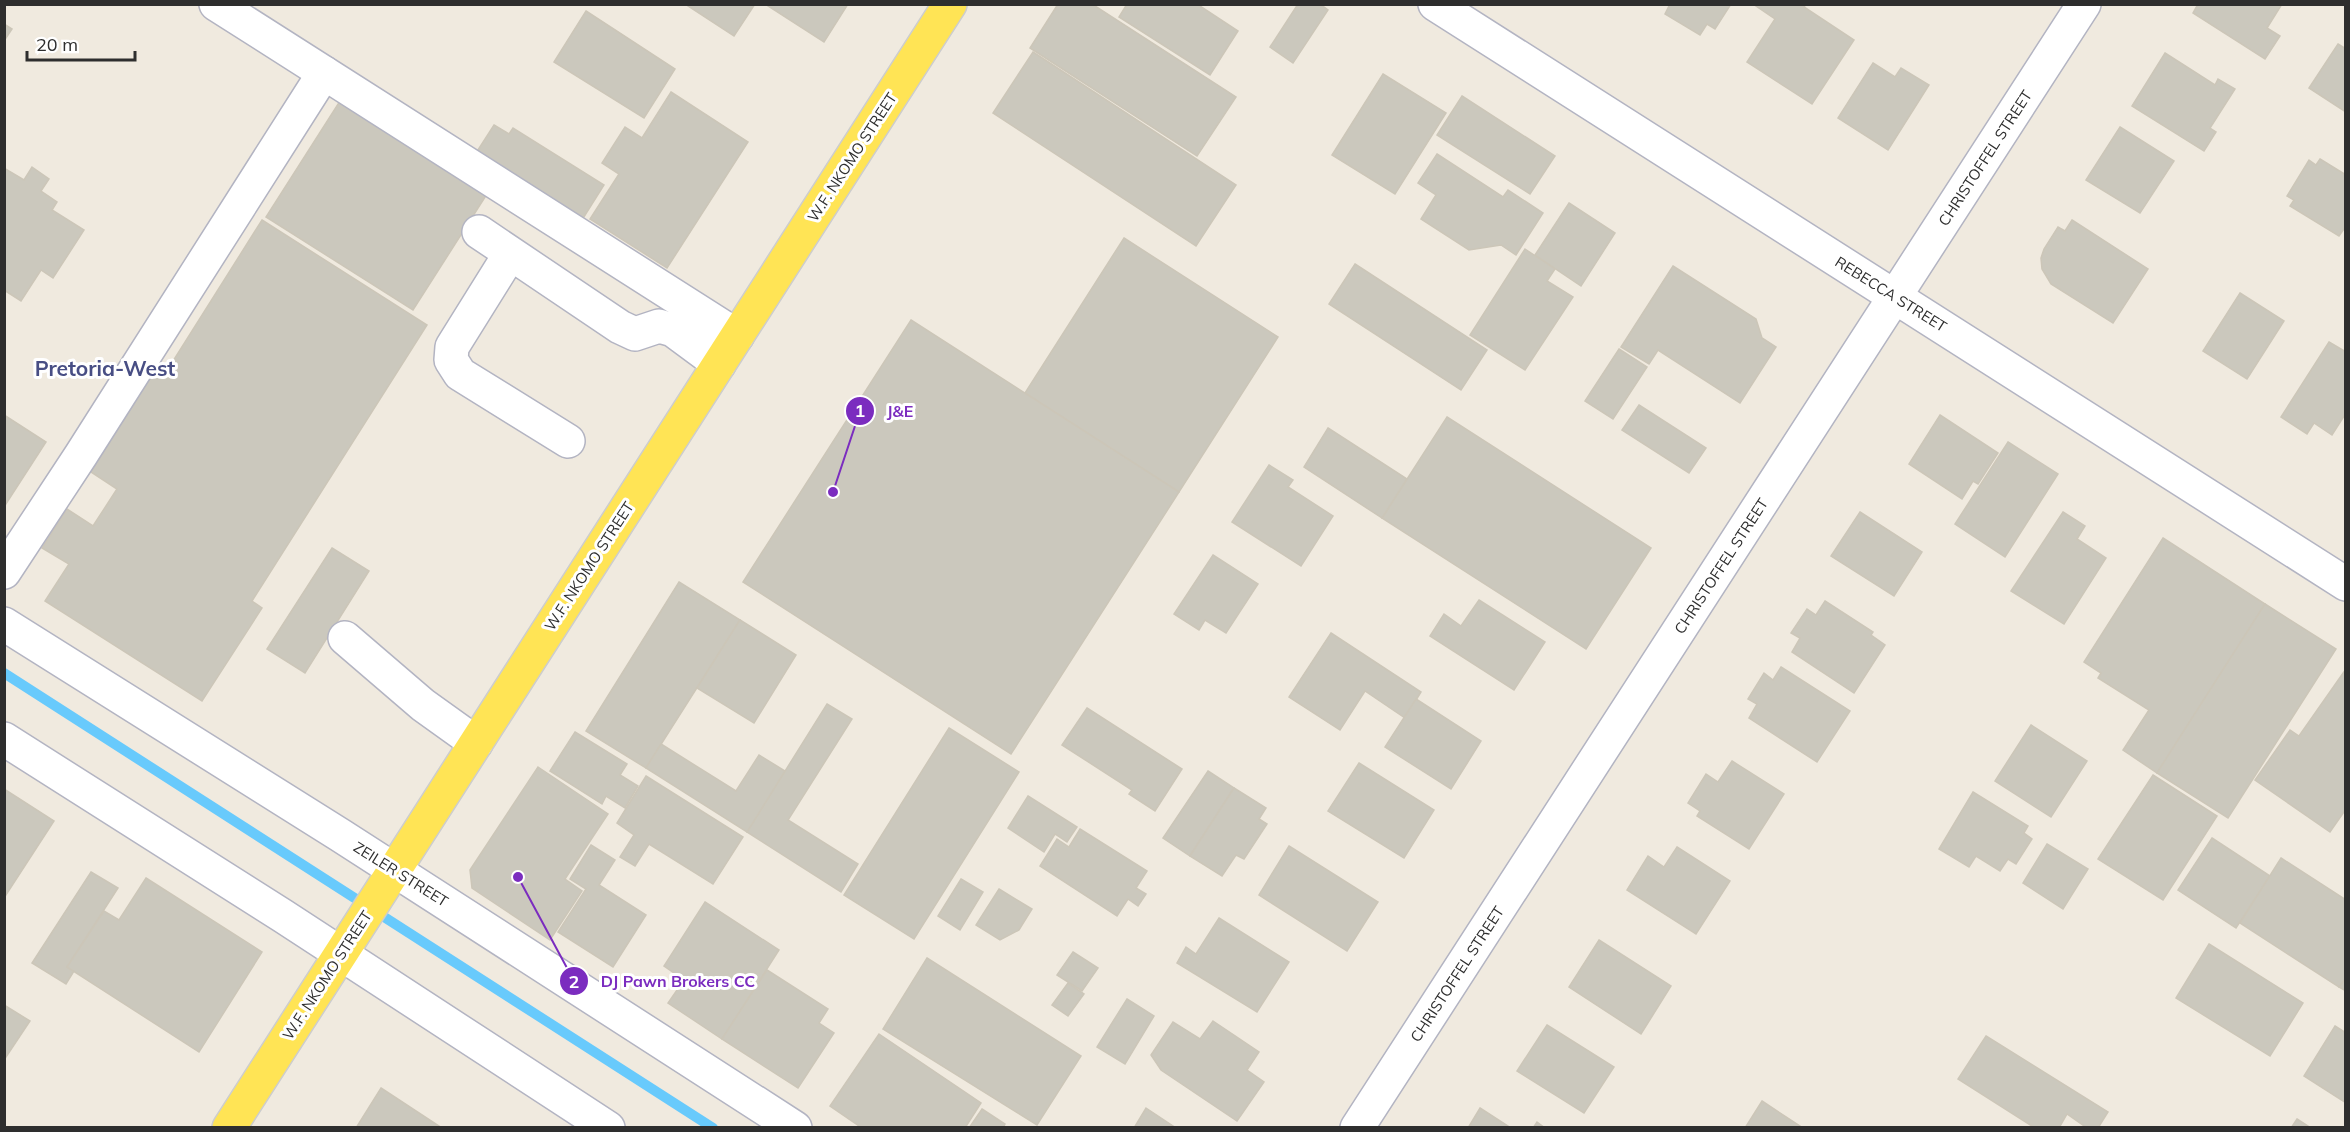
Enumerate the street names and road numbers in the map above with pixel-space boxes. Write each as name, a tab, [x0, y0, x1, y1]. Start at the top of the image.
street label: CHRISTOFFEL STREET	[1934, 87, 2036, 229]
street label: W.F. NKOMO STREET	[803, 89, 901, 225]
street label: REBECCA STREET	[1832, 252, 1950, 336]
street label: CHRISTOFFEL STREET	[1670, 495, 1772, 637]
street label: W.F. NKOMO STREET	[540, 498, 638, 634]
street label: ZEILER STREET	[350, 837, 452, 911]
street label: CHRISTOFFEL STREET	[1406, 903, 1508, 1045]
street label: W.F. NKOMO STREET	[278, 907, 376, 1043]

